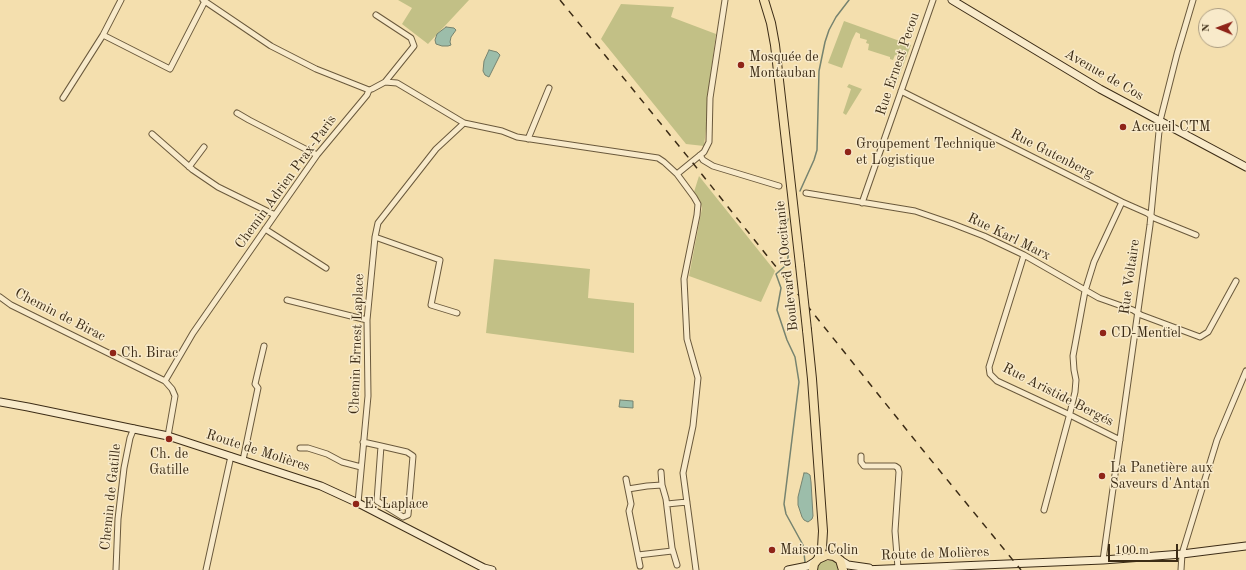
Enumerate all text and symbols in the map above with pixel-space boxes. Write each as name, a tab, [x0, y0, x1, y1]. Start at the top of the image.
north arrow	[1198, 8, 1238, 48]
street label: Rue Ernest Pecou	[872, 10, 924, 118]
text: N	[1201, 24, 1212, 32]
street label: Avenue de Cos	[1061, 46, 1147, 104]
place label: Mosquée de Montauban	[749, 49, 819, 82]
marker: Mosquée de Montauban	[736, 60, 746, 70]
street label: Chemin Adrien Prax-Paris	[232, 112, 340, 252]
place label: Accueil CTM	[1131, 119, 1210, 135]
marker: Accueil CTM	[1118, 122, 1128, 132]
street label: Rue Gutenberg	[1008, 126, 1096, 182]
place label: Groupement Technique et Logistique	[856, 136, 995, 168]
marker: Groupement Technique et Logistique	[843, 147, 853, 157]
street label: Boulevard d'Occitanie	[772, 200, 802, 332]
street label: Rue Karl Marx	[965, 210, 1053, 264]
street label: Rue Voltaire	[1116, 238, 1144, 316]
street label: Chemin Ernest Laplace	[346, 273, 368, 415]
street label: Chemin de Birac	[12, 285, 108, 345]
place label: CD-Mentiel	[1111, 325, 1181, 341]
marker: CD-Mentiel	[1098, 328, 1108, 338]
place label: Ch. Birac	[121, 345, 178, 361]
marker: Ch. Birac	[108, 348, 118, 358]
street label: Rue Aristide Bergés	[1000, 360, 1116, 430]
street label: Route de Molières	[204, 426, 312, 476]
marker: Ch. de Gatille	[164, 434, 174, 444]
street label: Chemin de Gatille	[97, 443, 125, 551]
place label: Ch. de Gatille	[149, 446, 189, 478]
place label: La Panetière aux Saveurs d'Antan	[1110, 460, 1213, 492]
marker: La Panetière aux Saveurs d'Antan	[1097, 471, 1107, 481]
place label: E. Laplace	[364, 496, 428, 512]
marker: E. Laplace	[351, 499, 361, 509]
scale bar	[1110, 536, 1180, 562]
place label: Maison Colin	[780, 542, 858, 558]
street label: Route de Molières	[881, 544, 989, 564]
marker: Maison Colin	[767, 545, 777, 555]
text: 100 m	[1115, 545, 1149, 557]

